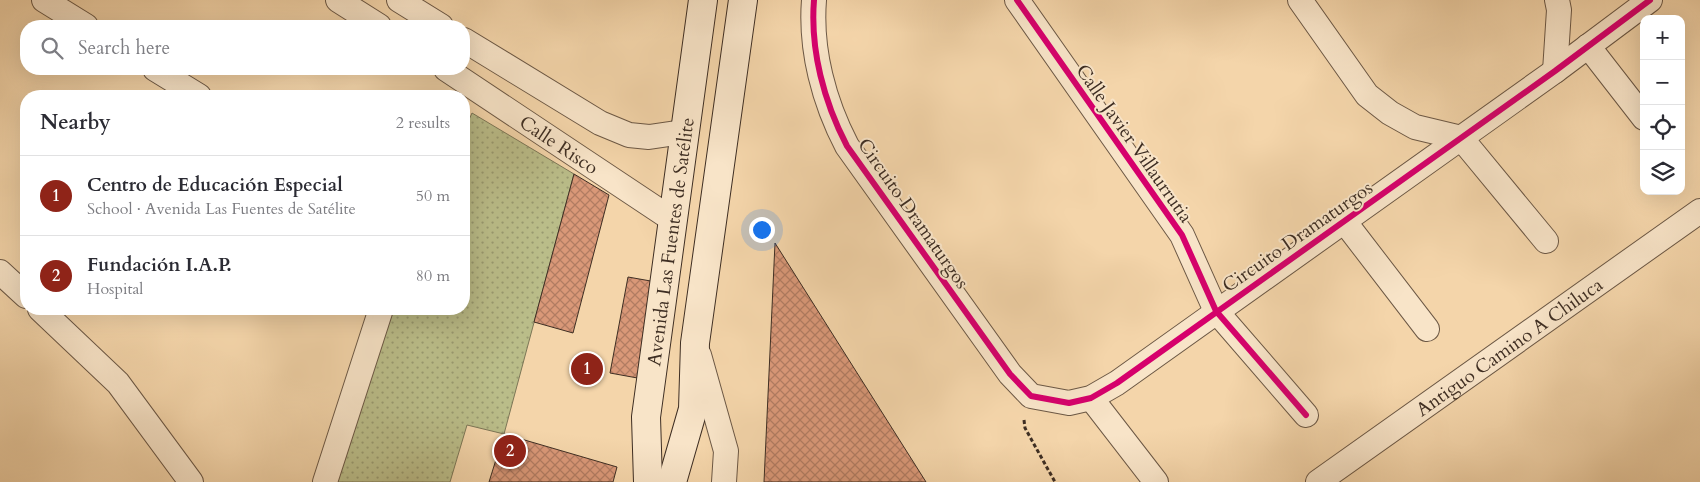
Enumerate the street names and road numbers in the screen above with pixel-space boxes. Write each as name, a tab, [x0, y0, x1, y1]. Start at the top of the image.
street label: Calle Javier Villaurrutia	[1070, 59, 1199, 228]
street label: Calle Risco	[514, 109, 603, 181]
street label: Avenida Las Fuentes de Satélite	[641, 116, 701, 368]
street label: Circuito Dramaturgos	[851, 133, 975, 294]
street label: Circuito Dramaturgos	[1217, 175, 1378, 299]
street label: Antiguo Camino A Chiluca	[1411, 272, 1608, 423]

